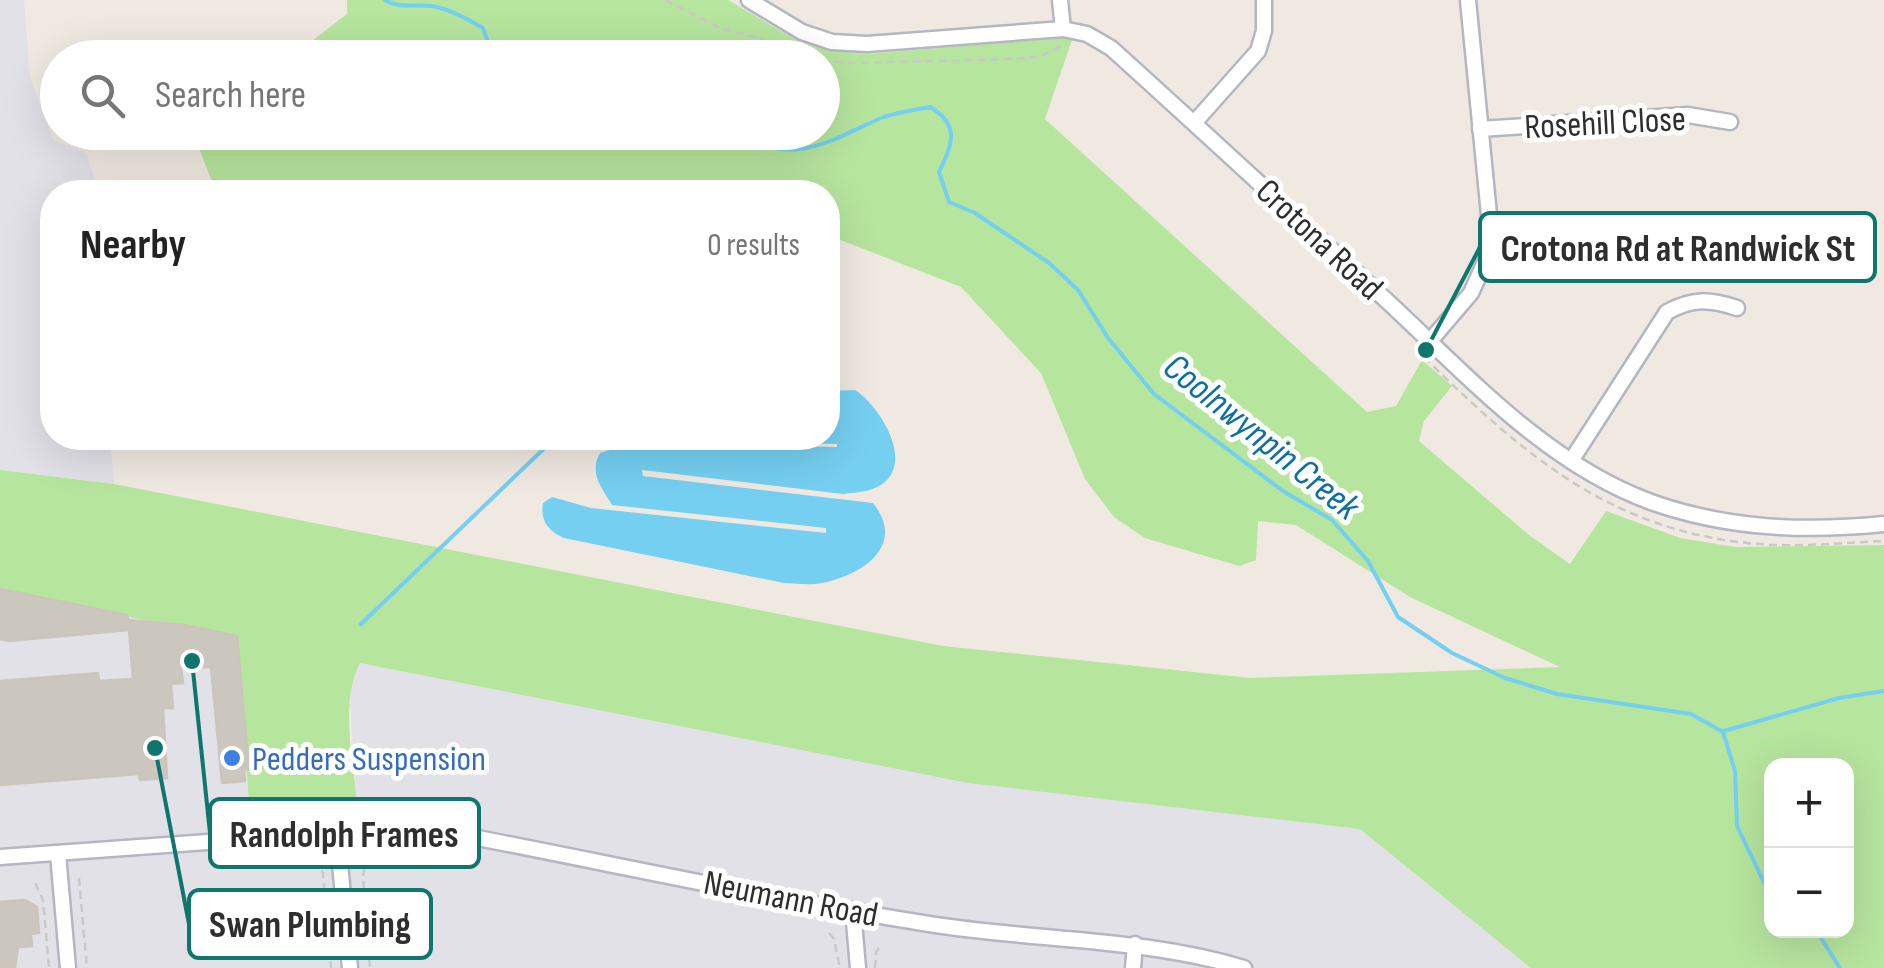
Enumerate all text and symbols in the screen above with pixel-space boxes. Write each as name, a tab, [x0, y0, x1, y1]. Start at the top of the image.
search box	[40, 40, 840, 150]
icon: search	[75, 68, 130, 123]
text: Search here	[155, 73, 306, 118]
street label: Rosehill Close	[1523, 98, 1687, 149]
street label: Crotona Road	[1246, 170, 1391, 310]
callout: Crotona Rd at Randwick St	[1480, 213, 1875, 281]
text: Nearby	[80, 220, 186, 271]
text: 0 results	[707, 226, 800, 265]
text: Crotona Rd at Randwick St	[1501, 227, 1855, 272]
water label: Coolnwynpin Creek	[1154, 345, 1369, 531]
place label: Pedders Suspension	[252, 738, 486, 781]
marker: Pedders Suspension	[221, 747, 243, 769]
map controls	[1764, 758, 1854, 938]
button: +	[1764, 758, 1854, 848]
callout: Randolph Frames	[210, 799, 479, 867]
text: Randolph Frames	[229, 813, 459, 858]
button: −	[1764, 848, 1854, 938]
street label: Neumann Road	[700, 862, 881, 937]
callout: Swan Plumbing	[189, 890, 431, 958]
text: Swan Plumbing	[209, 903, 411, 948]

